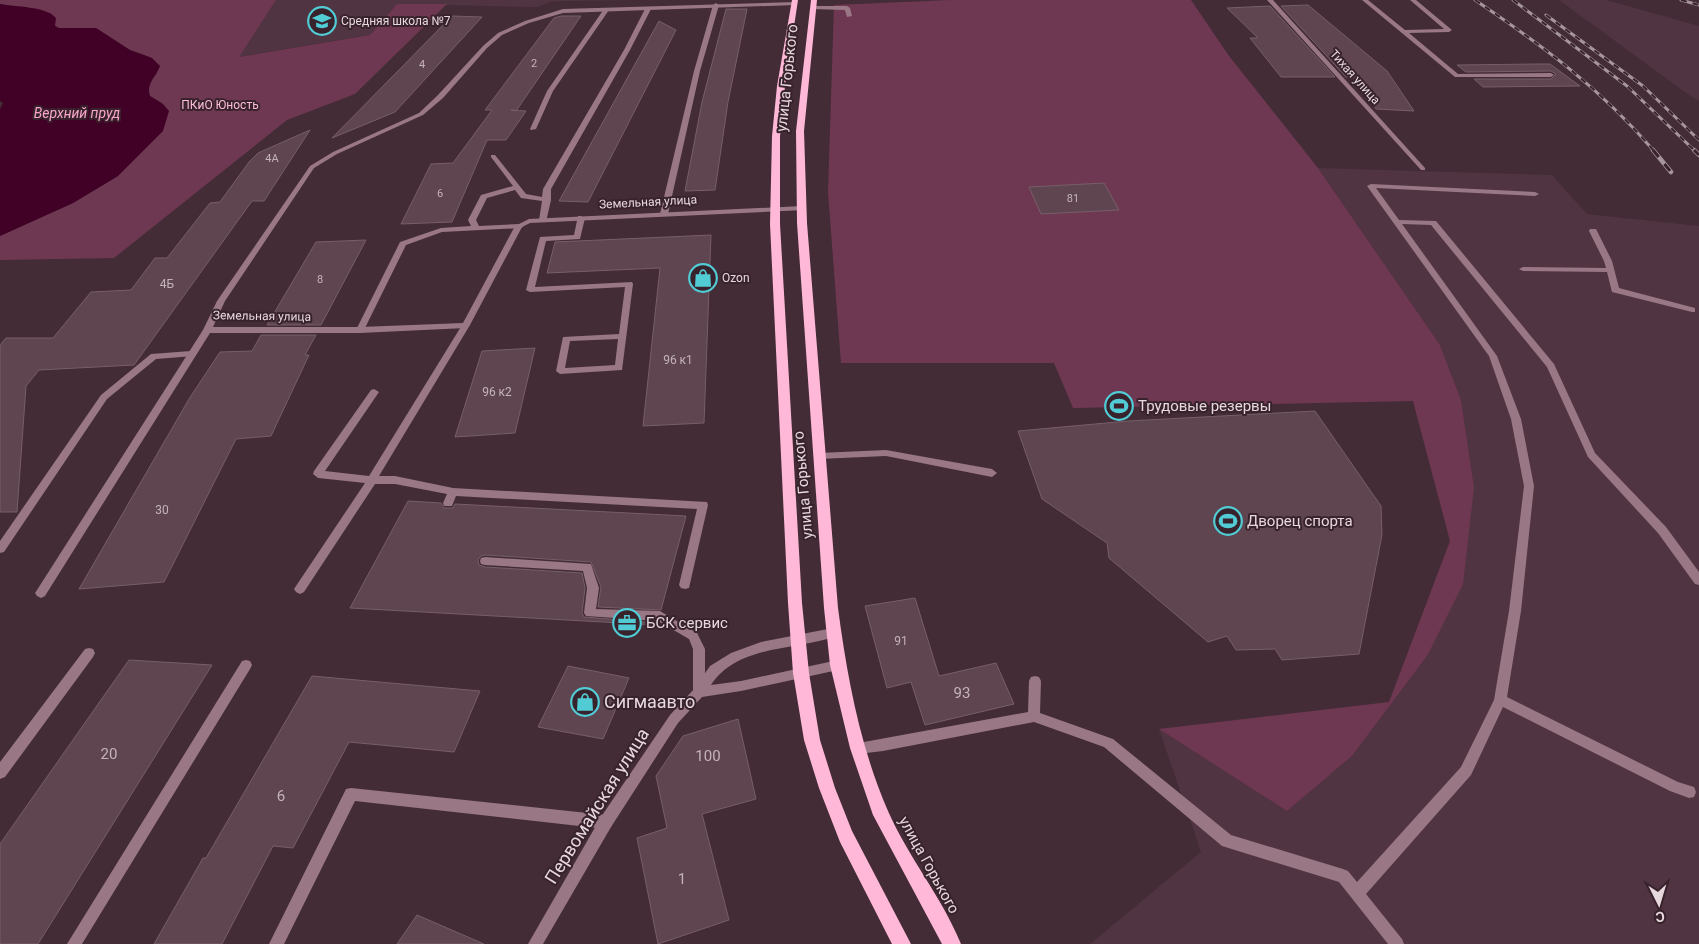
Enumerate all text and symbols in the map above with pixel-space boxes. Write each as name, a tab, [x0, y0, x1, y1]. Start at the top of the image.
school or university icon: Средняя школа №7	[307, 6, 337, 36]
place label: Средняя школа №7	[341, 14, 451, 28]
street label: улица Горького	[772, 23, 802, 133]
street label: Тихая улица	[1327, 47, 1383, 107]
house number: 2	[531, 57, 537, 70]
house number: 4	[419, 58, 425, 71]
park label: ПКиО Юность	[181, 98, 259, 112]
water label: Верхний пруд	[34, 105, 120, 121]
house number: 4А	[265, 152, 280, 165]
house number: 6	[437, 187, 443, 200]
street label: Земельная улица	[599, 192, 697, 212]
house number: 81	[1067, 192, 1079, 205]
shop icon: Ozon	[688, 263, 718, 293]
place label: Ozon	[722, 271, 750, 285]
house number: 8	[317, 273, 323, 286]
house number: 4Б	[160, 277, 175, 291]
street label: Земельная улица	[213, 308, 311, 324]
house number: 96 к1	[663, 353, 693, 367]
house number: 96 к2	[482, 385, 512, 399]
sports icon: Трудовые резервы	[1104, 391, 1134, 421]
place label: Трудовые резервы	[1138, 397, 1271, 415]
street label: улица Горького	[789, 430, 817, 540]
house number: 30	[155, 503, 169, 517]
sports icon: Дворец спорта	[1213, 506, 1243, 536]
place label: Дворец спорта	[1247, 512, 1353, 530]
office icon: БСК сервис	[612, 608, 642, 638]
place label: БСК сервис	[646, 614, 728, 632]
house number: 91	[894, 634, 908, 648]
house number: 93	[954, 684, 970, 702]
shop icon: Сигмаавто	[570, 687, 600, 717]
place label: Сигмаавто	[604, 691, 695, 712]
street label: Первомайская улица	[540, 724, 653, 887]
house number: 20	[101, 745, 117, 763]
house number: 100	[695, 747, 721, 765]
house number: 6	[277, 787, 285, 805]
street label: улица Горького	[895, 813, 963, 917]
house number: 1	[678, 870, 686, 888]
north arrow	[1634, 879, 1684, 929]
text: С	[1655, 909, 1665, 925]

